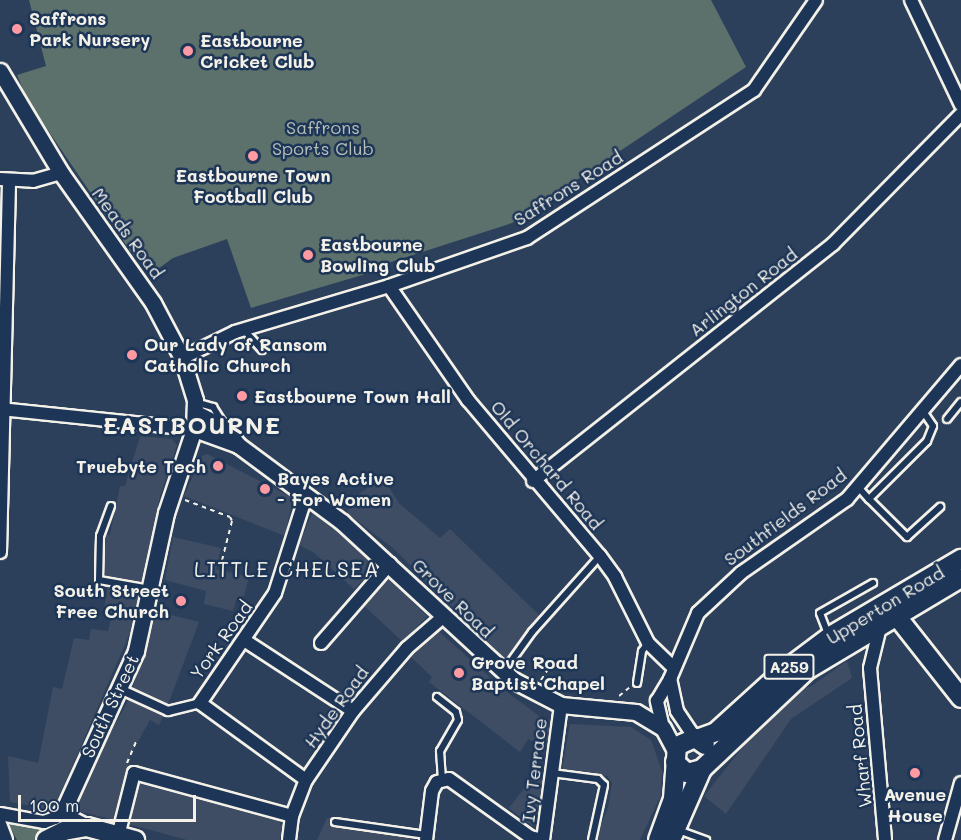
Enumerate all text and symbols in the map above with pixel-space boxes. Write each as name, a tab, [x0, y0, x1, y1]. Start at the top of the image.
place label: Saffrons Park Nursery	[29, 8, 150, 50]
marker: Saffrons Park Nursery	[10, 22, 24, 36]
place label: Eastbourne Cricket Club	[200, 30, 314, 72]
marker: Eastbourne Cricket Club	[181, 44, 195, 58]
park label: Saffrons Sports Club	[272, 117, 374, 160]
street label: Saffrons Road	[510, 146, 626, 230]
marker: Eastbourne Town Football Club	[246, 149, 260, 163]
place label: Eastbourne Town Football Club	[176, 165, 330, 207]
street label: Meads Road	[88, 183, 168, 283]
place label: Eastbourne Bowling Club	[320, 234, 435, 276]
street label: Arlington Road	[685, 243, 801, 341]
marker: Eastbourne Bowling Club	[301, 248, 315, 262]
place label: Our Lady of Ransom Catholic Church	[144, 334, 327, 376]
marker: Our Lady of Ransom Catholic Church	[125, 348, 139, 362]
place label: Eastbourne Town Hall	[254, 385, 451, 407]
marker: Eastbourne Town Hall	[235, 389, 249, 403]
street label: Old Orchard Road	[487, 396, 607, 534]
district label: EASTBOURNE	[102, 411, 282, 439]
place label: Truebyte Tech	[76, 455, 206, 477]
marker: Truebyte Tech	[211, 459, 225, 473]
street label: Southfields Road	[720, 464, 850, 570]
place label: Bayes Active - For Women	[277, 468, 394, 510]
marker: Bayes Active - For Women	[258, 482, 272, 496]
street label: Grove Road	[408, 554, 498, 642]
district label: LITTLE CHELSEA	[194, 556, 380, 582]
street label: Upperton Road	[822, 561, 948, 649]
place label: South Street Free Church	[53, 580, 169, 622]
marker: South Street Free Church	[174, 594, 188, 608]
street label: York Road	[185, 597, 257, 683]
street label: South Street	[77, 651, 143, 761]
place label: Grove Road Baptist Chapel	[471, 652, 605, 694]
road number: A259	[762, 654, 816, 680]
street label: Hyde Road	[299, 662, 373, 752]
marker: Grove Road Baptist Chapel	[452, 666, 466, 680]
street label: Wharf Road	[844, 703, 876, 809]
street label: Ivy Terrace	[517, 717, 551, 823]
marker: Avenue House	[906, 764, 924, 782]
scale bar	[21, 783, 200, 821]
place label: Avenue House	[884, 784, 946, 826]
text: 100 m	[29, 793, 79, 817]

